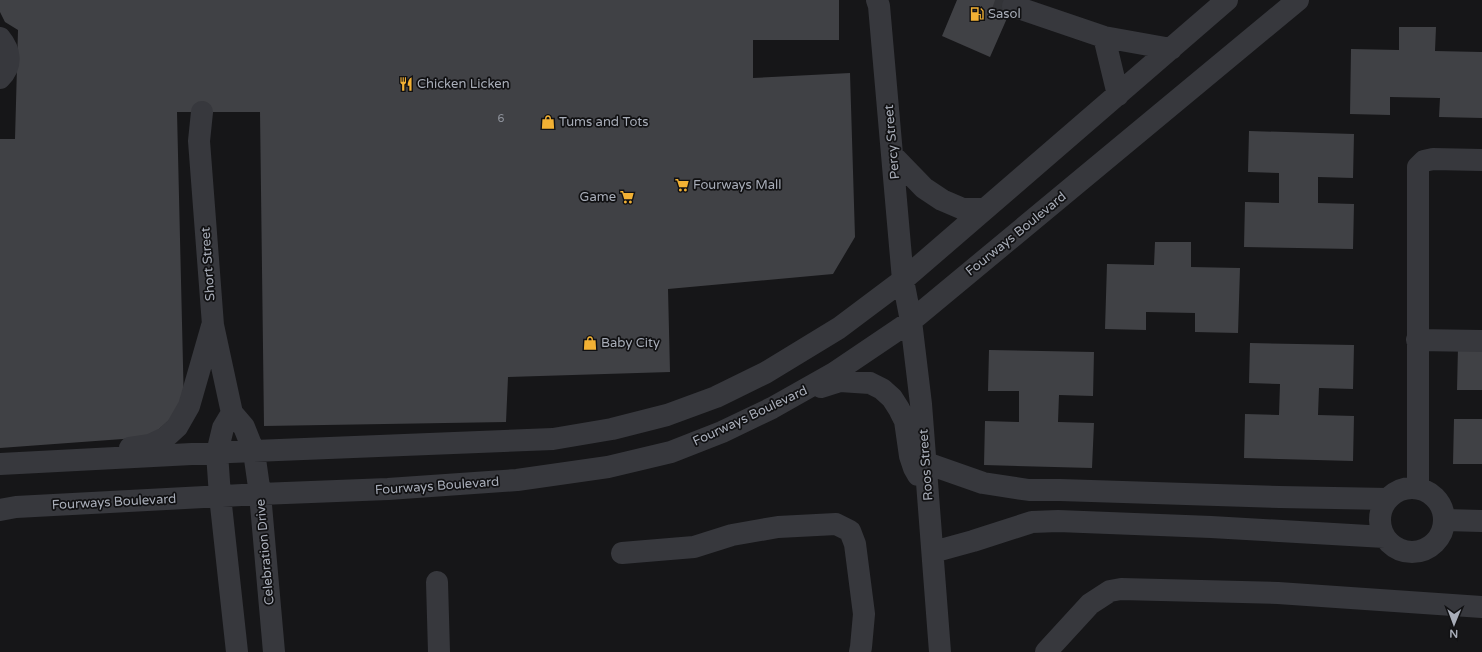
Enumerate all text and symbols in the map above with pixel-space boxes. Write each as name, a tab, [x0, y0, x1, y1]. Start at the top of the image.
fuel station icon: Sasol	[969, 6, 985, 22]
place label: Sasol	[988, 6, 1021, 22]
restaurant icon: Chicken Licken	[398, 76, 414, 92]
place label: Chicken Licken	[417, 76, 510, 92]
street label: Percy Street	[881, 104, 903, 180]
house number: 6	[498, 112, 505, 125]
shop icon: Tums and Tots	[540, 114, 556, 130]
place label: Tums and Tots	[559, 114, 649, 130]
supermarket icon: Fourways Mall	[674, 177, 690, 193]
place label: Fourways Mall	[693, 177, 782, 193]
place label: Game	[580, 189, 616, 205]
supermarket icon: Game	[619, 189, 635, 205]
street label: Fourways Boulevard	[963, 189, 1069, 279]
street label: Short Street	[197, 226, 219, 302]
shop icon: Baby City	[582, 335, 598, 351]
place label: Baby City	[601, 335, 660, 351]
street label: Fourways Boulevard	[690, 382, 810, 450]
street label: Roos Street	[916, 429, 936, 501]
street label: Fourways Boulevard	[374, 474, 500, 498]
street label: Fourways Boulevard	[51, 491, 177, 513]
street label: Celebration Drive	[252, 498, 278, 606]
north arrow	[1434, 604, 1474, 644]
text: N	[1449, 627, 1458, 640]

